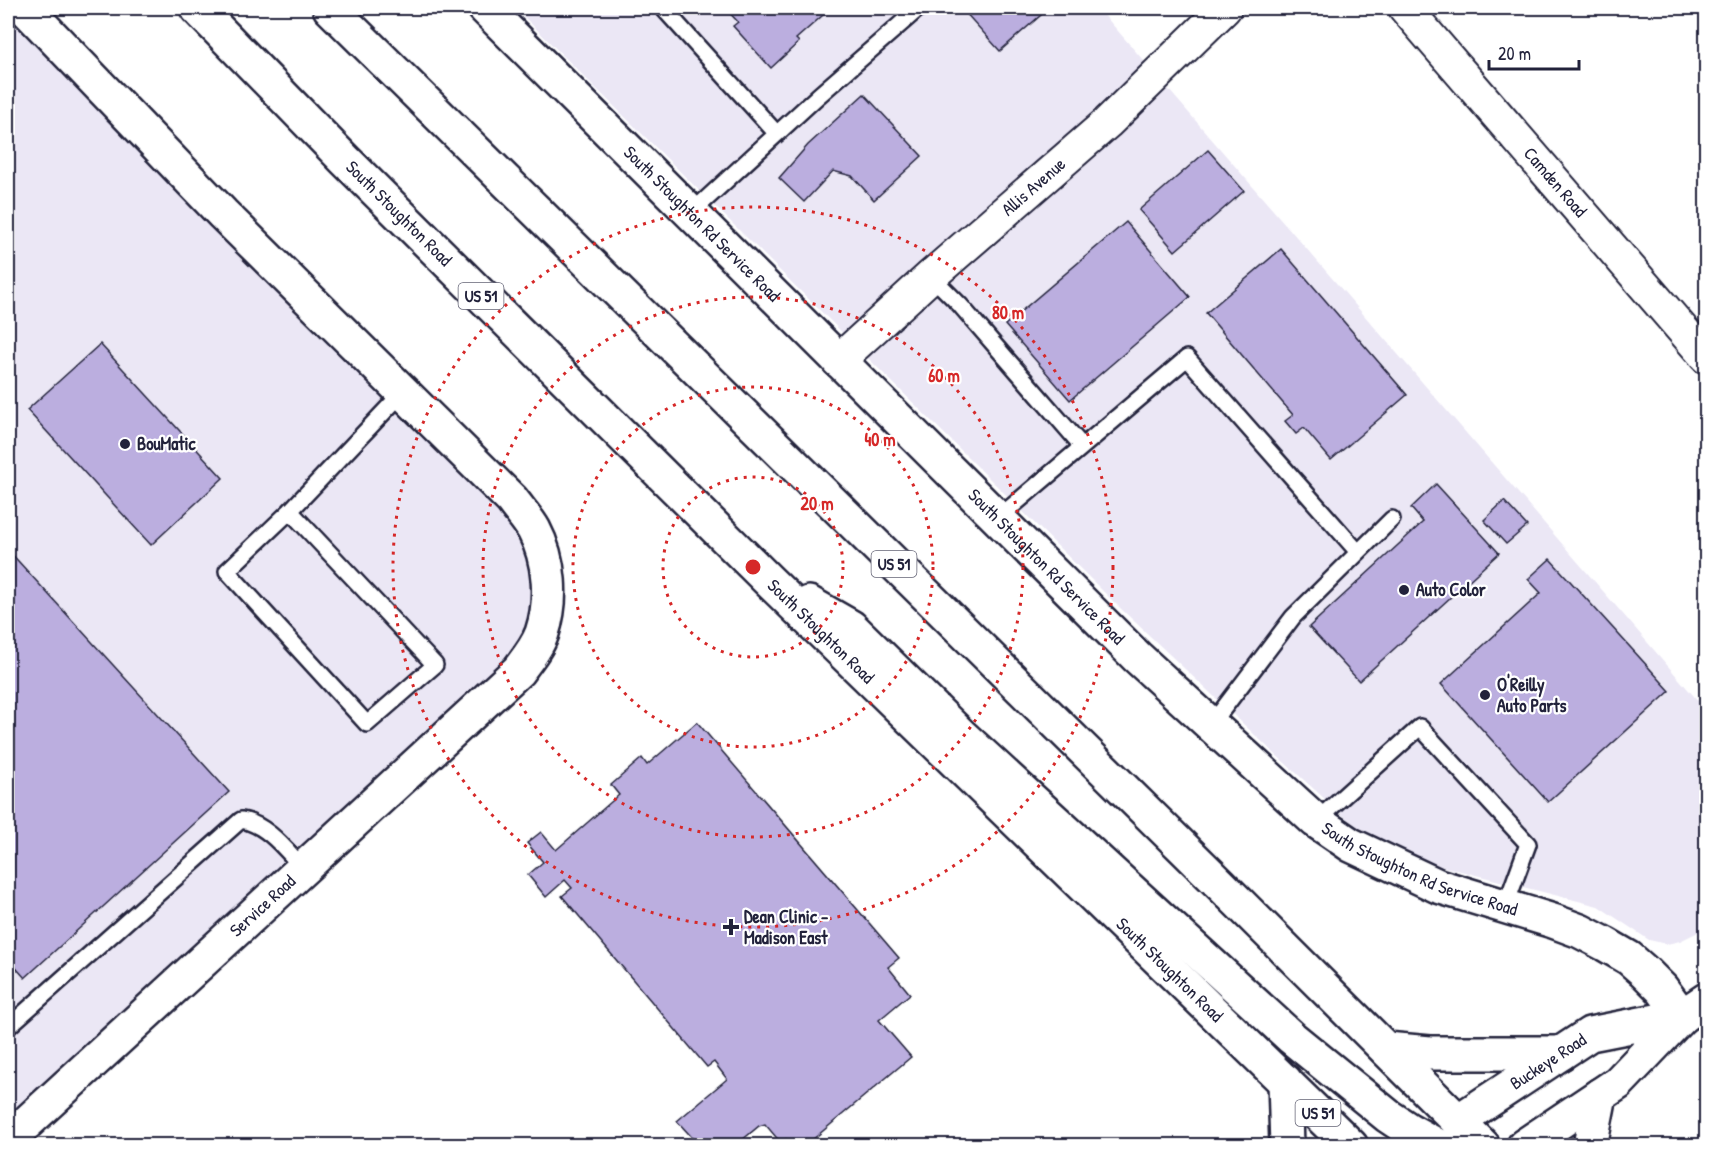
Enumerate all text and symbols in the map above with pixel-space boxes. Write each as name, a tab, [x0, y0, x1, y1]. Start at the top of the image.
scale bar	[1489, 33, 1579, 71]
text: 20 m	[1498, 41, 1531, 66]
street label: South Stoughton Rd Service Road	[618, 140, 786, 307]
street label: Camden Road	[1518, 141, 1593, 222]
street label: Allis Avenue	[996, 152, 1071, 221]
street label: South Stoughton Road	[341, 155, 458, 271]
road number: US 51	[458, 283, 504, 309]
text: 80 m	[992, 300, 1024, 325]
text: 60 m	[928, 363, 960, 388]
text: 40 m	[864, 427, 896, 452]
place label: BouMatic	[137, 431, 197, 456]
marker: BouMatic	[118, 437, 132, 451]
street label: South Stoughton Rd Service Road	[963, 483, 1131, 650]
text: 20 m	[801, 491, 833, 516]
road number: US 51	[872, 551, 916, 577]
centre of rings	[743, 557, 763, 577]
street label: South Stoughton Road	[762, 573, 880, 689]
place label: Auto Color	[1416, 577, 1486, 602]
marker: Auto Color	[1397, 583, 1411, 597]
place label: O'Reilly Auto Parts	[1497, 672, 1566, 718]
marker: O'Reilly Auto Parts	[1478, 688, 1492, 702]
street label: South Stoughton Rd Service Road	[1317, 816, 1521, 922]
street label: Service Road	[224, 869, 301, 942]
place label: Dean Clinic - Madison East	[744, 904, 828, 950]
street label: South Stoughton Road	[1111, 912, 1229, 1027]
marker: Dean Clinic - Madison East	[722, 918, 740, 936]
street label: Buckeye Road	[1505, 1027, 1591, 1095]
road number: US 51	[1296, 1100, 1340, 1126]

